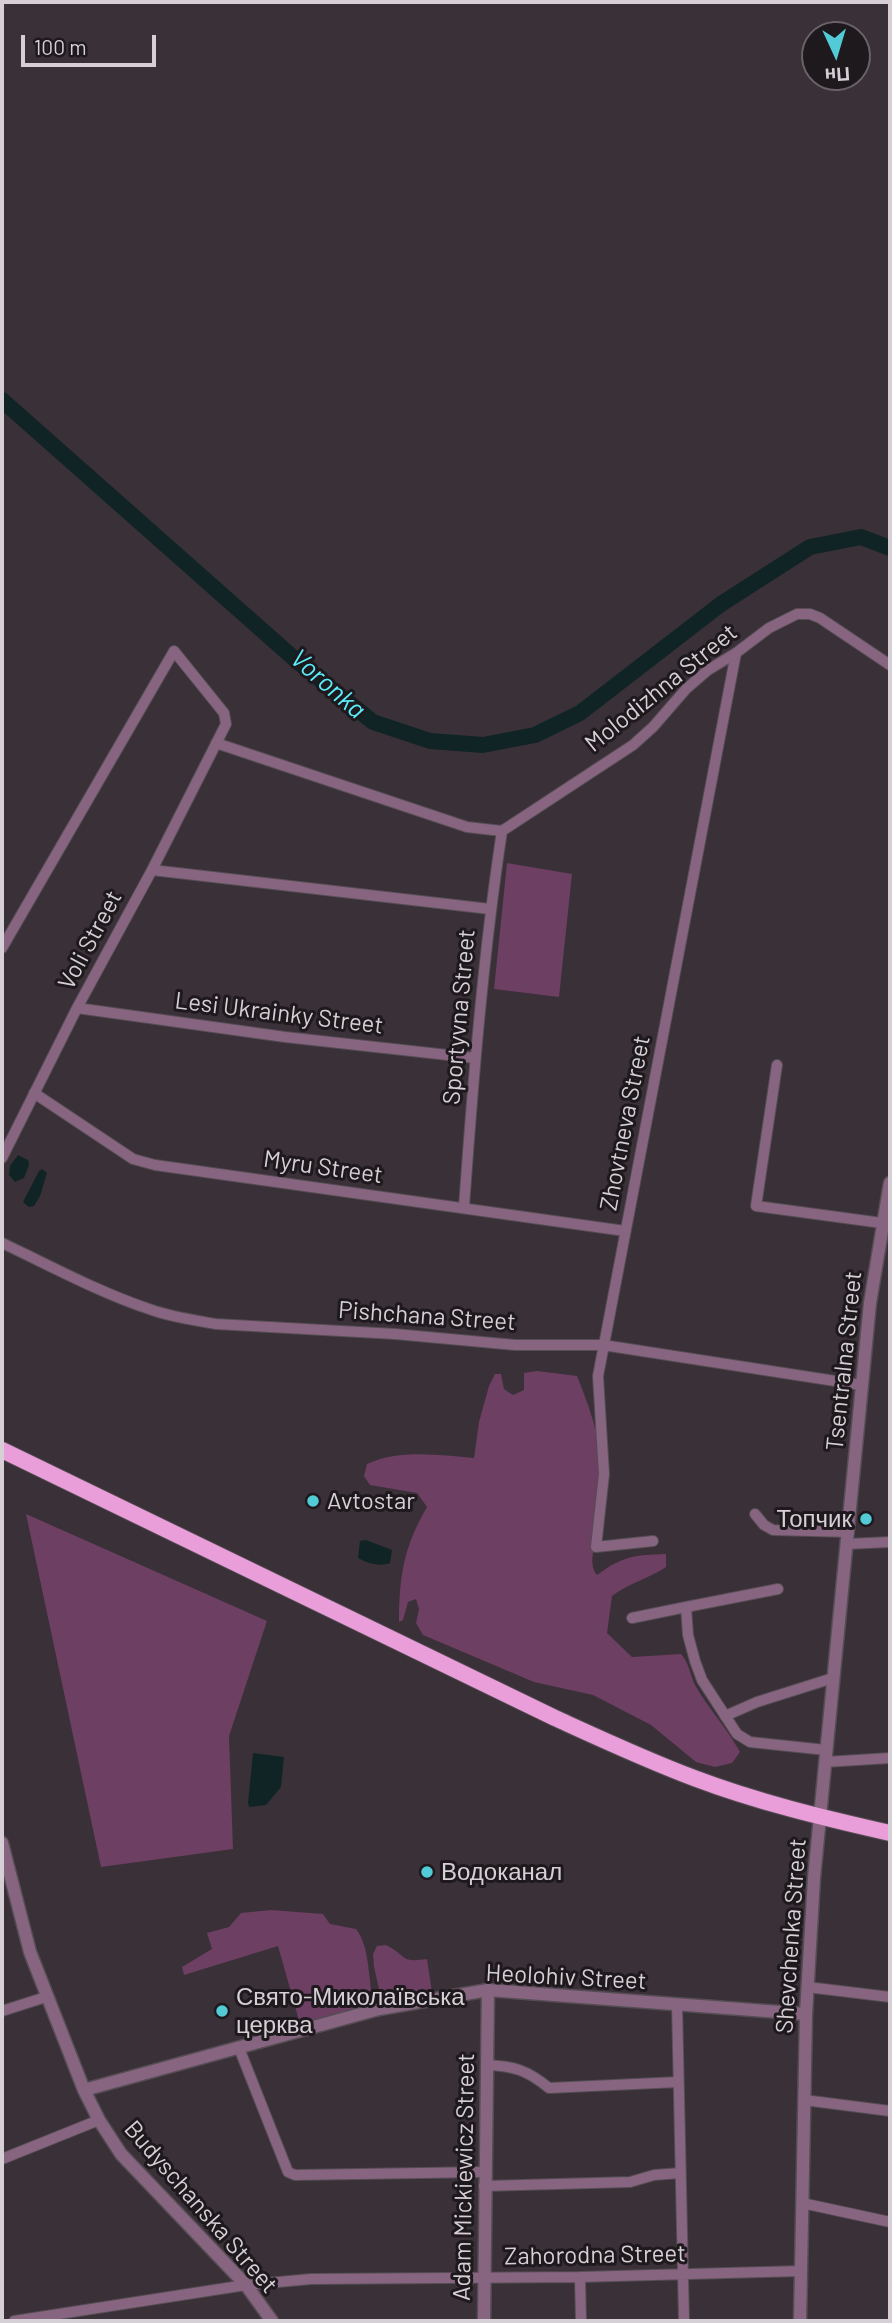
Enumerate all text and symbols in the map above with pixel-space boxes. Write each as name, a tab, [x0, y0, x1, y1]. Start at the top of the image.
scale bar	[24, 21, 159, 65]
north arrow	[801, 21, 871, 91]
text: 100 m	[34, 34, 87, 59]
text: Пн	[824, 63, 851, 88]
street label: Molodizhna Street	[579, 618, 743, 758]
water label: Voronka	[284, 643, 372, 725]
street label: Voli Street	[52, 886, 128, 994]
street label: Sportyvna Street	[437, 928, 481, 1106]
street label: Lesi Ukrainky Street	[173, 986, 385, 1040]
street label: Zhovtneva Street	[594, 1033, 656, 1213]
street label: Myru Street	[262, 1144, 384, 1190]
street label: Tsentralna Street	[820, 1270, 868, 1452]
street label: Pishchana Street	[337, 1295, 517, 1337]
place label: Avtostar	[327, 1487, 415, 1515]
marker: Avtostar	[305, 1493, 321, 1509]
place label: Топчик	[776, 1505, 852, 1533]
marker: Топчик	[858, 1511, 874, 1527]
street label: Shevchenka Street	[770, 1837, 812, 2035]
place label: Водоканал	[441, 1858, 562, 1886]
marker: Водоканал	[419, 1864, 435, 1880]
street label: Heolohiv Street	[485, 1958, 647, 1996]
place label: Свято-Миколаївська церква	[236, 1983, 465, 2039]
marker: Свято-Миколаївська церква	[214, 2003, 230, 2019]
street label: Adam Mickiewicz Street	[447, 2053, 481, 2301]
street label: Budyschanska Street	[118, 2115, 284, 2299]
street label: Zahorodna Street	[504, 2239, 686, 2271]

